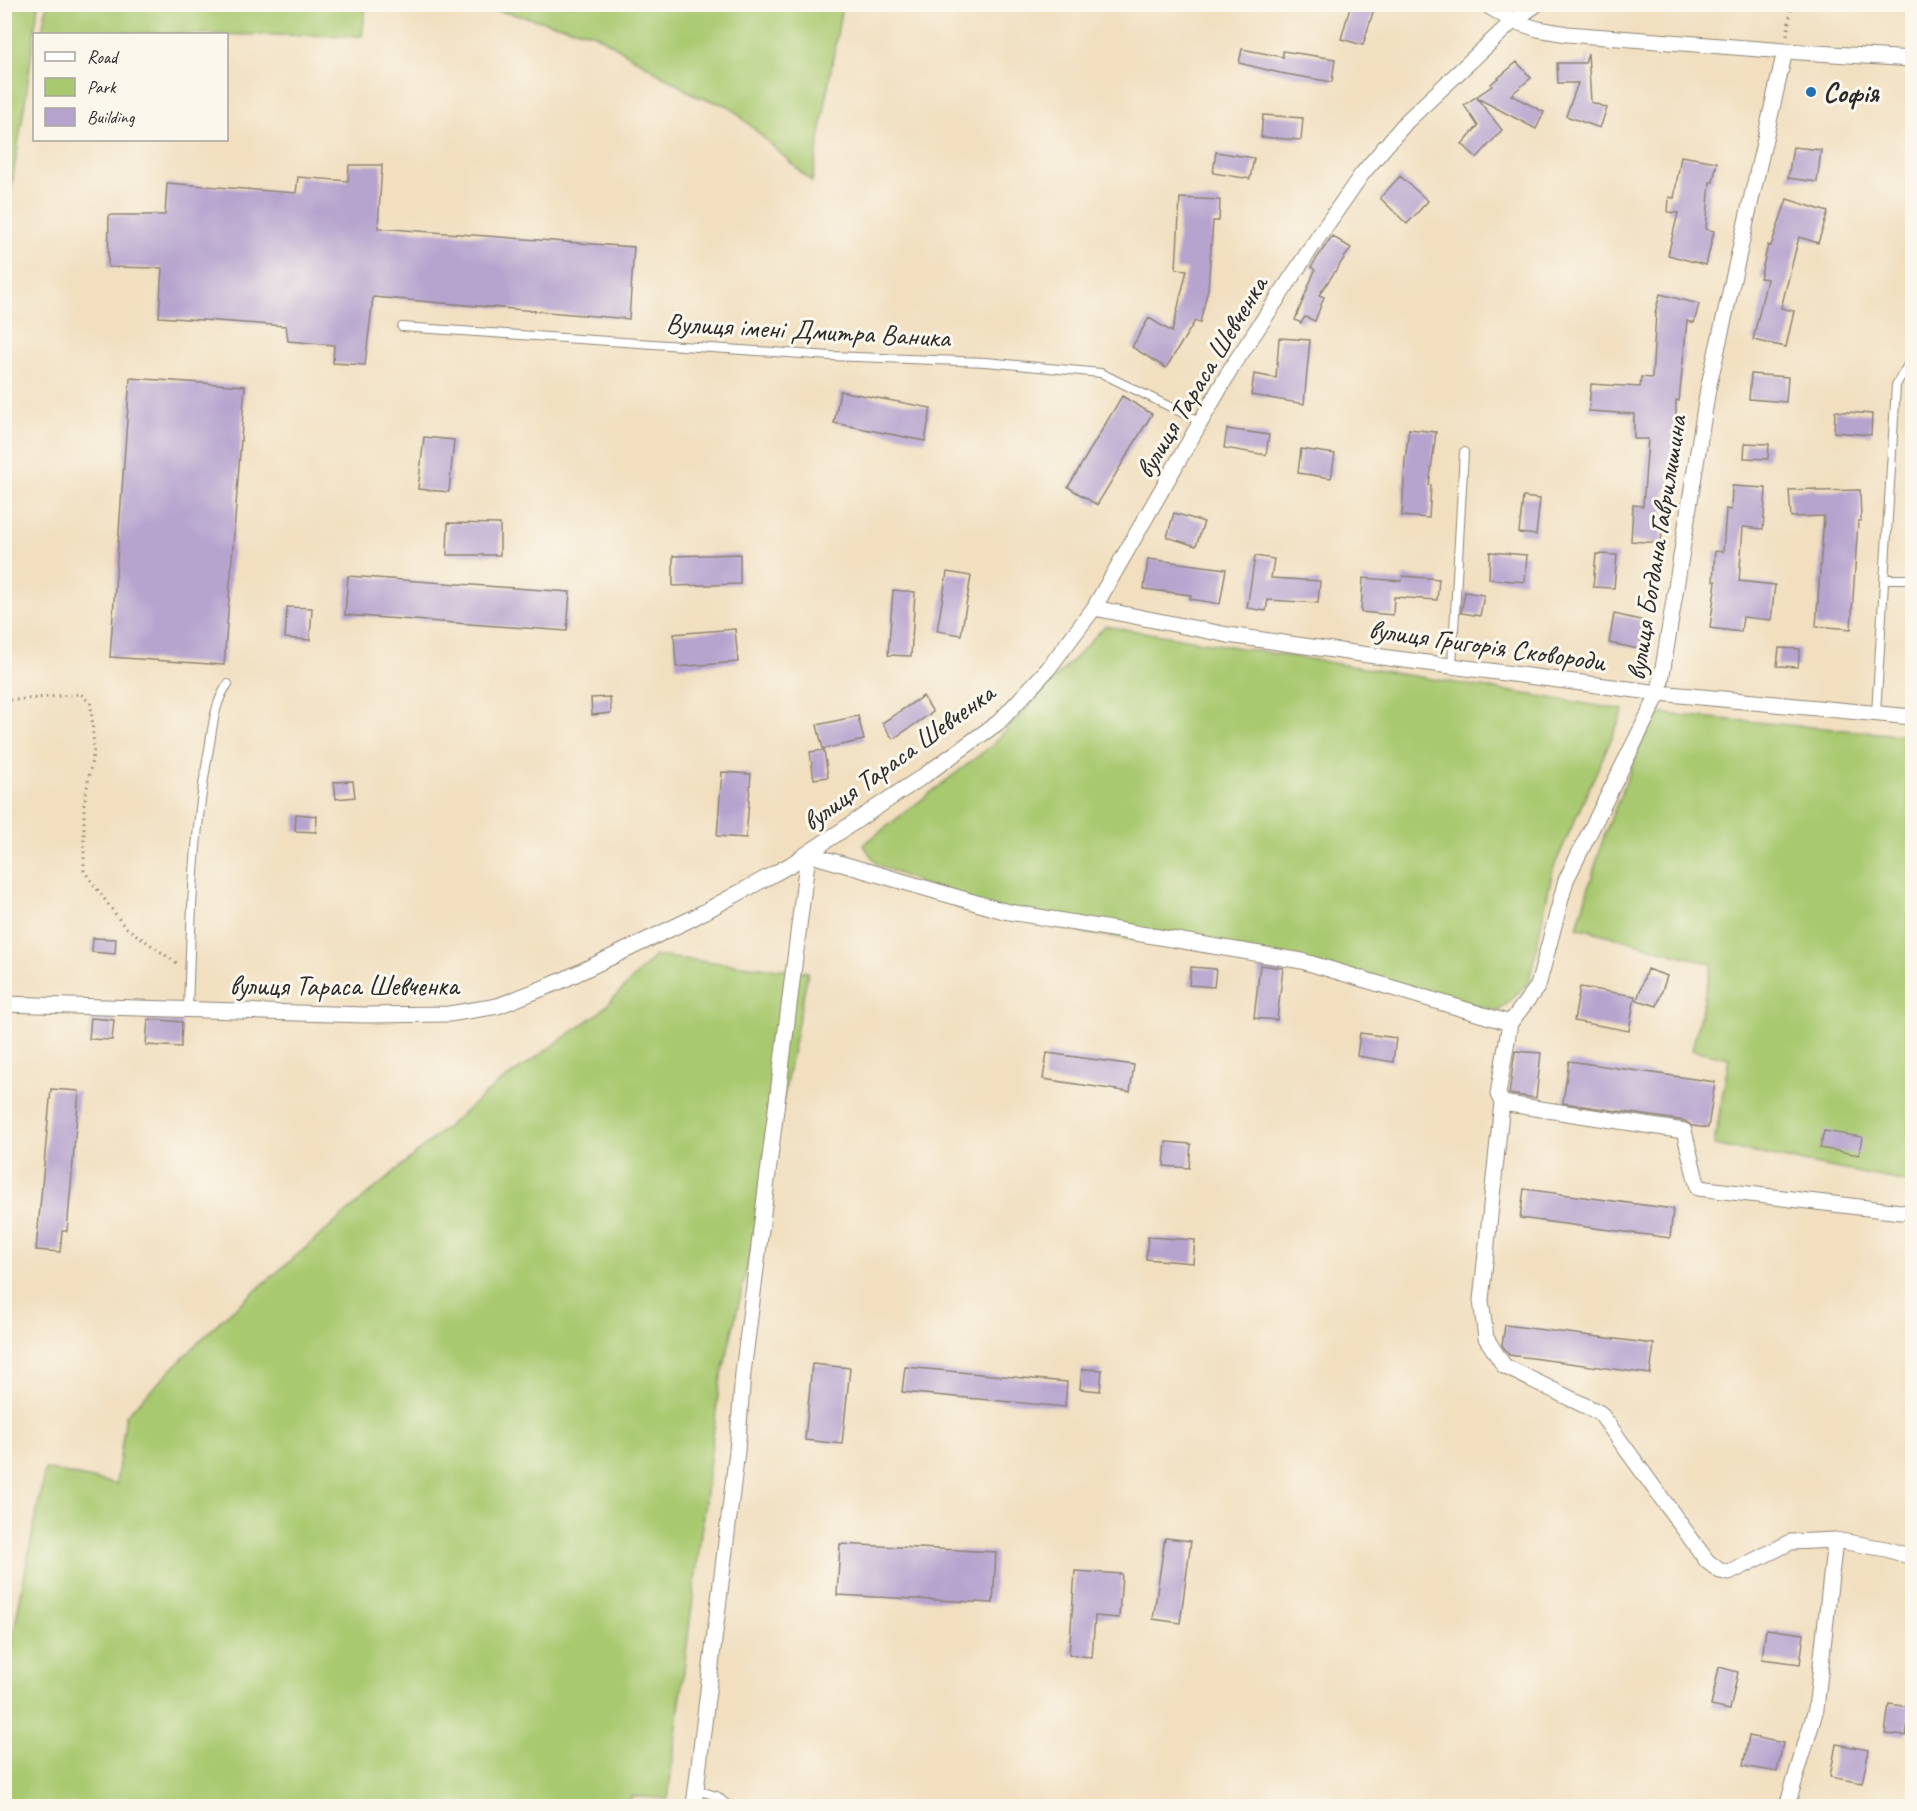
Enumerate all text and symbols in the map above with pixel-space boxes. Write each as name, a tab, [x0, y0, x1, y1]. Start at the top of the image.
legend	[33, 33, 228, 141]
text: Road	[87, 46, 120, 68]
place label: Софія	[1823, 75, 1880, 110]
text: Park	[87, 76, 117, 98]
marker: Софія	[1804, 85, 1818, 99]
text: Building	[87, 106, 136, 128]
street label: вулиця Тараса Шевченка	[1127, 268, 1276, 484]
street label: Вулиця імені Дмитра Ваника	[665, 305, 953, 355]
street label: вулиця Богдана Гаврилишина	[1618, 411, 1694, 683]
street label: вулиця Григорія Сковороди	[1367, 611, 1609, 679]
street label: вулиця Тараса Шевченка	[795, 674, 1003, 839]
street label: вулиця Тараса Шевченка	[229, 968, 461, 1003]

